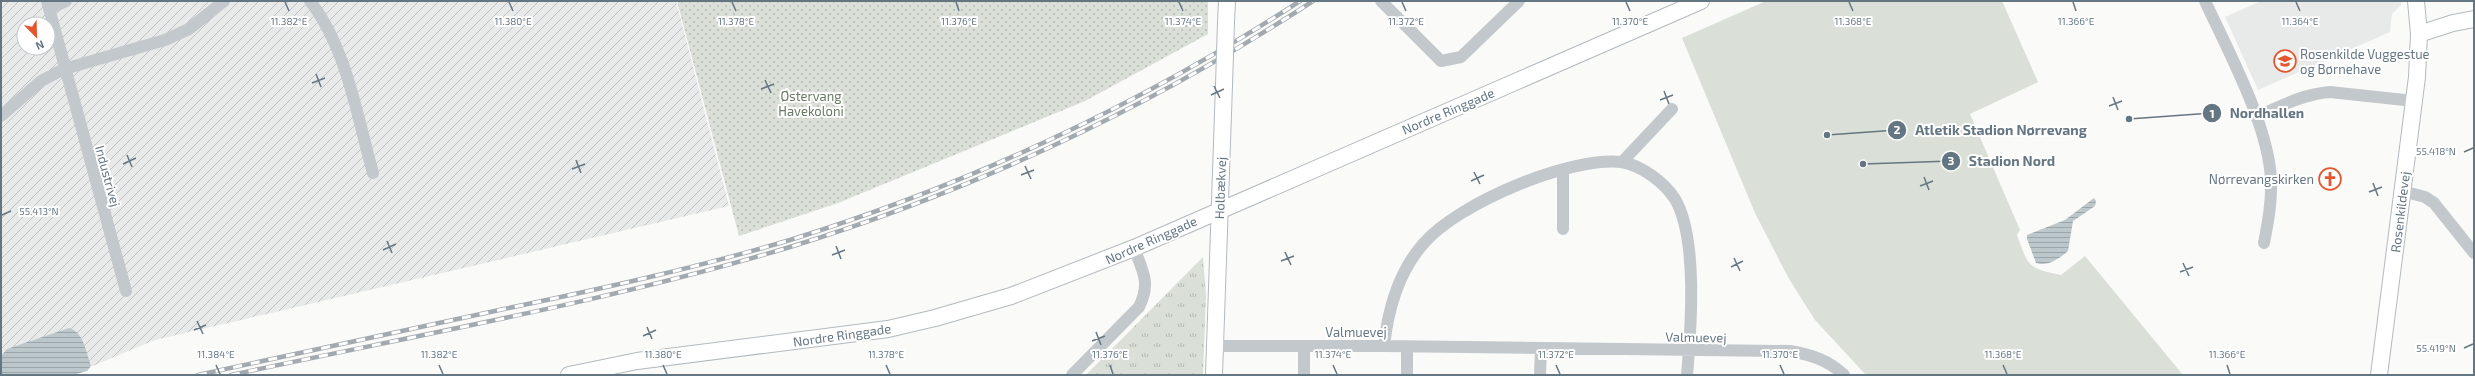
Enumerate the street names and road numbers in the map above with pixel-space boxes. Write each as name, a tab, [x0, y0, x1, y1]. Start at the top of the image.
street label: Nordre Ringgade	[1399, 84, 1497, 138]
street label: Industrivej	[92, 144, 124, 208]
street label: Holbækvej	[1211, 157, 1229, 219]
street label: Rosenkildevej	[2387, 171, 2413, 253]
street label: Nordre Ringgade	[1103, 213, 1199, 267]
street label: Nordre Ringgade	[792, 320, 892, 350]
street label: Valmuevej	[1325, 324, 1387, 340]
street label: Valmuevej	[1665, 328, 1727, 346]

